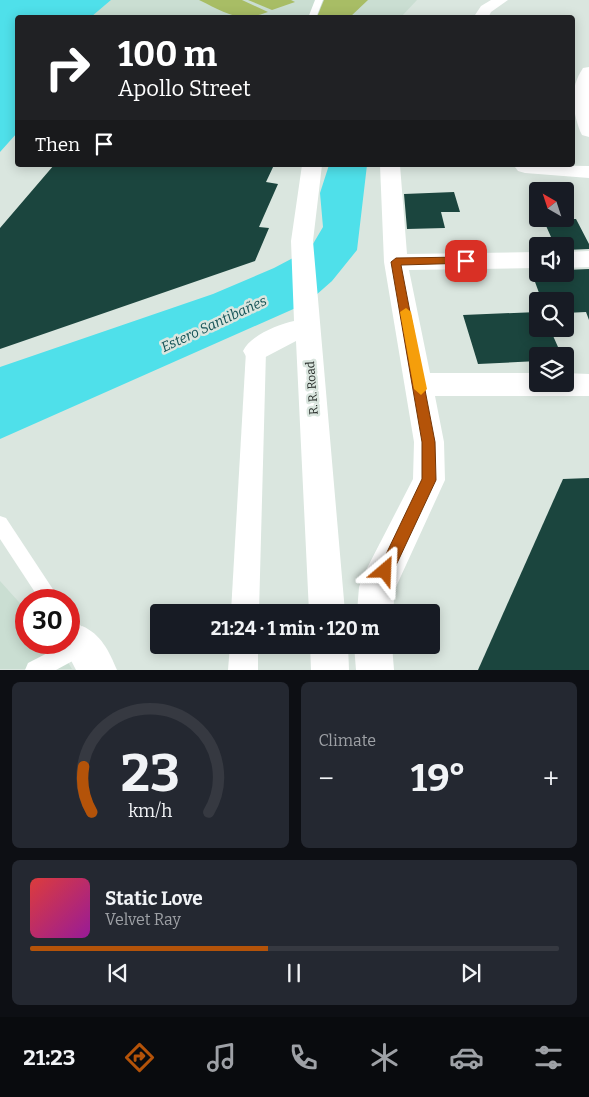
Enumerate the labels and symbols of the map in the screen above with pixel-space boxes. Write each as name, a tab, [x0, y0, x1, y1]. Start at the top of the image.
north arrow	[529, 182, 574, 228]
pin	[445, 240, 487, 282]
water label: Estero Santibañes	[158, 292, 270, 356]
street label: R. R. Road	[303, 361, 321, 415]
position arrow	[358, 544, 410, 596]
speed limit sign: 30	[15, 589, 80, 654]

